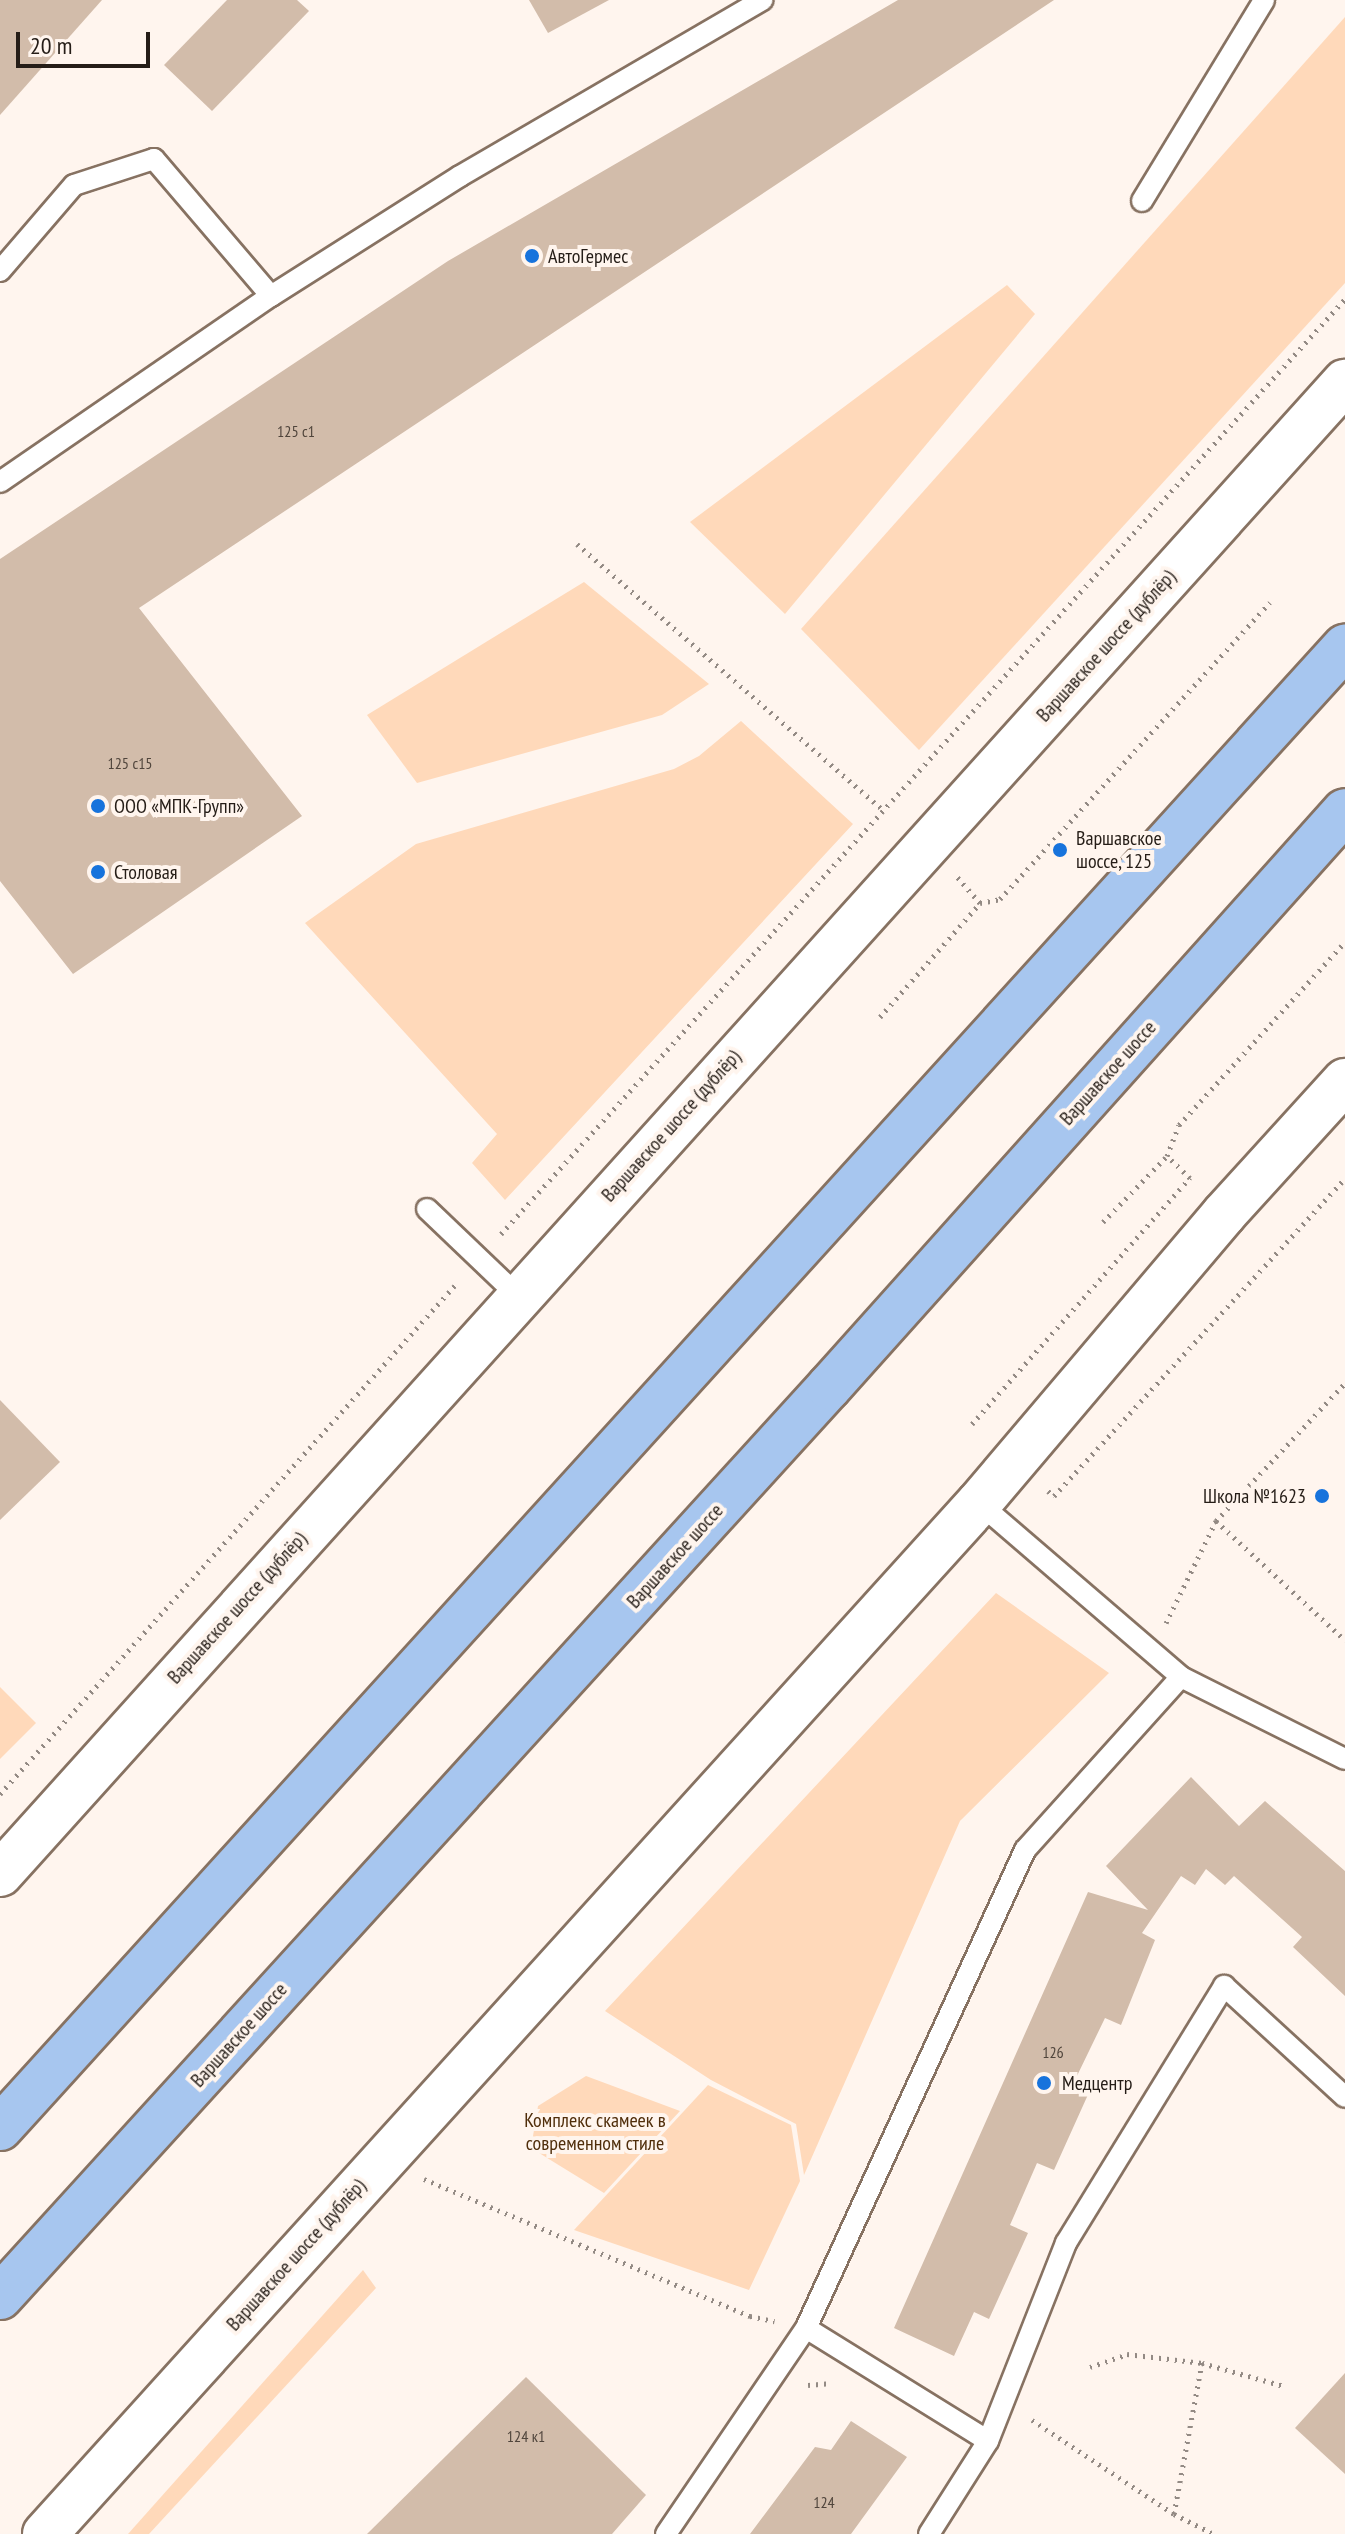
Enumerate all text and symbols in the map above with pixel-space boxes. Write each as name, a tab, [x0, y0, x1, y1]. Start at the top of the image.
scale bar	[20, 16, 154, 66]
text: 20 m	[30, 30, 72, 61]
place label: АвтоГермес	[548, 244, 628, 268]
marker: АвтоГермес	[523, 247, 541, 265]
house number: 125 с1	[277, 421, 315, 441]
street label: Варшавское шоссе (дублёр)	[1032, 565, 1180, 727]
house number: 125 с15	[107, 753, 153, 773]
place label: ООО «МПК-Групп»	[114, 794, 244, 818]
marker: ООО «МПК-Групп»	[89, 797, 107, 815]
place label: Варшавское шоссе, 125	[1076, 826, 1162, 873]
marker: Варшавское шоссе, 125	[1051, 841, 1069, 859]
place label: Столовая	[114, 860, 178, 884]
marker: Столовая	[89, 863, 107, 881]
street label: Варшавское шоссе	[1055, 1016, 1161, 1130]
street label: Варшавское шоссе (дублёр)	[597, 1045, 745, 1207]
place label: Школа №1623	[1203, 1484, 1306, 1508]
marker: Школа №1623	[1313, 1487, 1331, 1505]
street label: Варшавское шоссе	[622, 1499, 728, 1613]
street label: Варшавское шоссе (дублёр)	[163, 1527, 311, 1689]
street label: Варшавское шоссе	[186, 1978, 292, 2092]
house number: 126	[1042, 2042, 1064, 2062]
place label: Медцентр	[1062, 2071, 1132, 2095]
marker: Медцентр	[1033, 2072, 1055, 2094]
park label: Комплекс скамеек в современном стиле	[524, 2108, 666, 2155]
street label: Варшавское шоссе (дублёр)	[222, 2174, 370, 2336]
house number: 124 к1	[507, 2426, 545, 2446]
house number: 124	[813, 2492, 835, 2512]

